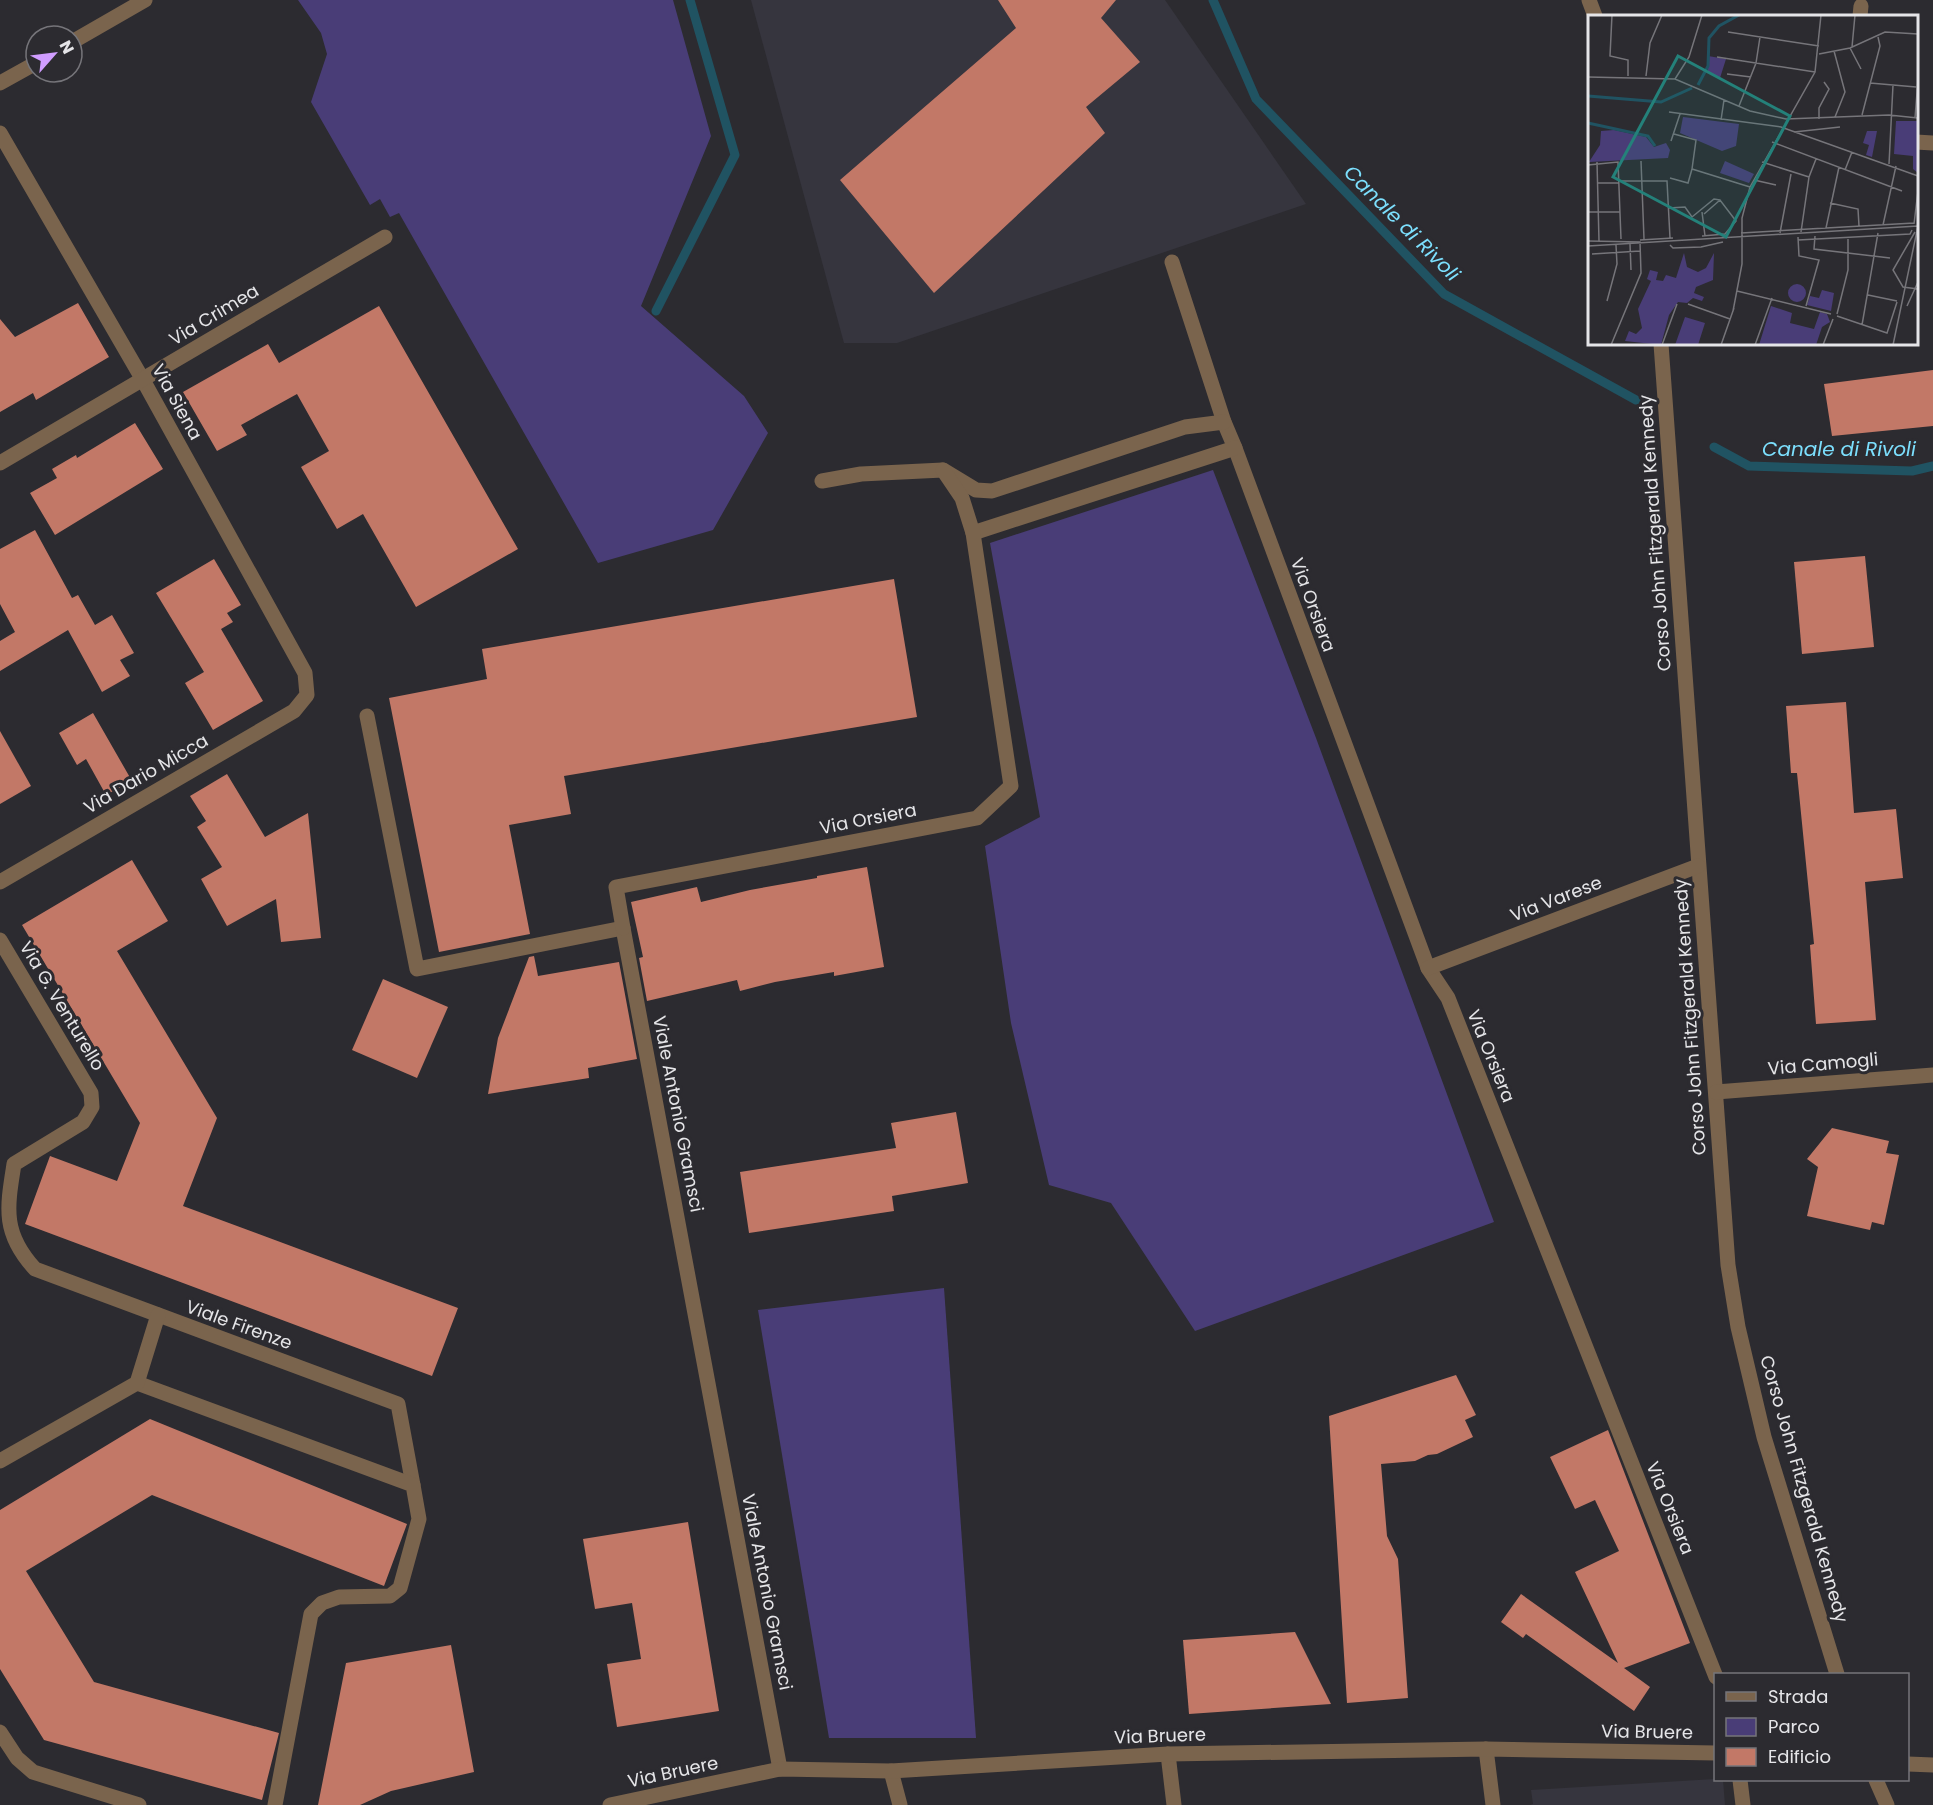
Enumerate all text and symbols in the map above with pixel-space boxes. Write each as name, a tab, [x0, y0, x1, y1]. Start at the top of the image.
inset map	[1588, 15, 1918, 345]
north arrow	[24, 24, 84, 84]
text: N	[54, 36, 80, 58]
water label: Canale di Rivoli	[1338, 159, 1467, 288]
street label: Via Crimea	[164, 278, 263, 351]
street label: Via Siena	[146, 359, 209, 444]
street label: Corso John Fitzgerald Kennedy	[1632, 394, 1677, 672]
water label: Canale di Rivoli	[1762, 435, 1917, 463]
street label: Via Orsiera	[1285, 554, 1342, 655]
street label: Via Dario Micca	[79, 728, 213, 819]
street label: Via Orsiera	[817, 797, 919, 840]
street label: Via Varese	[1506, 870, 1605, 927]
street label: Corso John Fitzgerald Kennedy	[1667, 878, 1712, 1156]
street label: Via G. Venturello	[14, 936, 111, 1075]
street label: Via Orsiera	[1461, 1006, 1521, 1106]
street label: Viale Antonio Gramsci	[647, 1014, 710, 1214]
street label: Via Camogli	[1767, 1046, 1879, 1081]
street label: Viale Firenze	[183, 1294, 296, 1355]
street label: Corso John Fitzgerald Kennedy	[1754, 1352, 1855, 1625]
street label: Via Orsiera	[1640, 1458, 1700, 1558]
street label: Viale Antonio Gramsci	[736, 1492, 799, 1692]
legend	[1714, 1673, 1909, 1781]
text: Strada	[1768, 1684, 1828, 1709]
text: Parco	[1768, 1714, 1820, 1739]
street label: Via Bruere	[1601, 1718, 1693, 1745]
street label: Via Bruere	[1114, 1721, 1206, 1750]
text: Edificio	[1768, 1744, 1831, 1769]
street label: Via Bruere	[625, 1750, 720, 1793]

